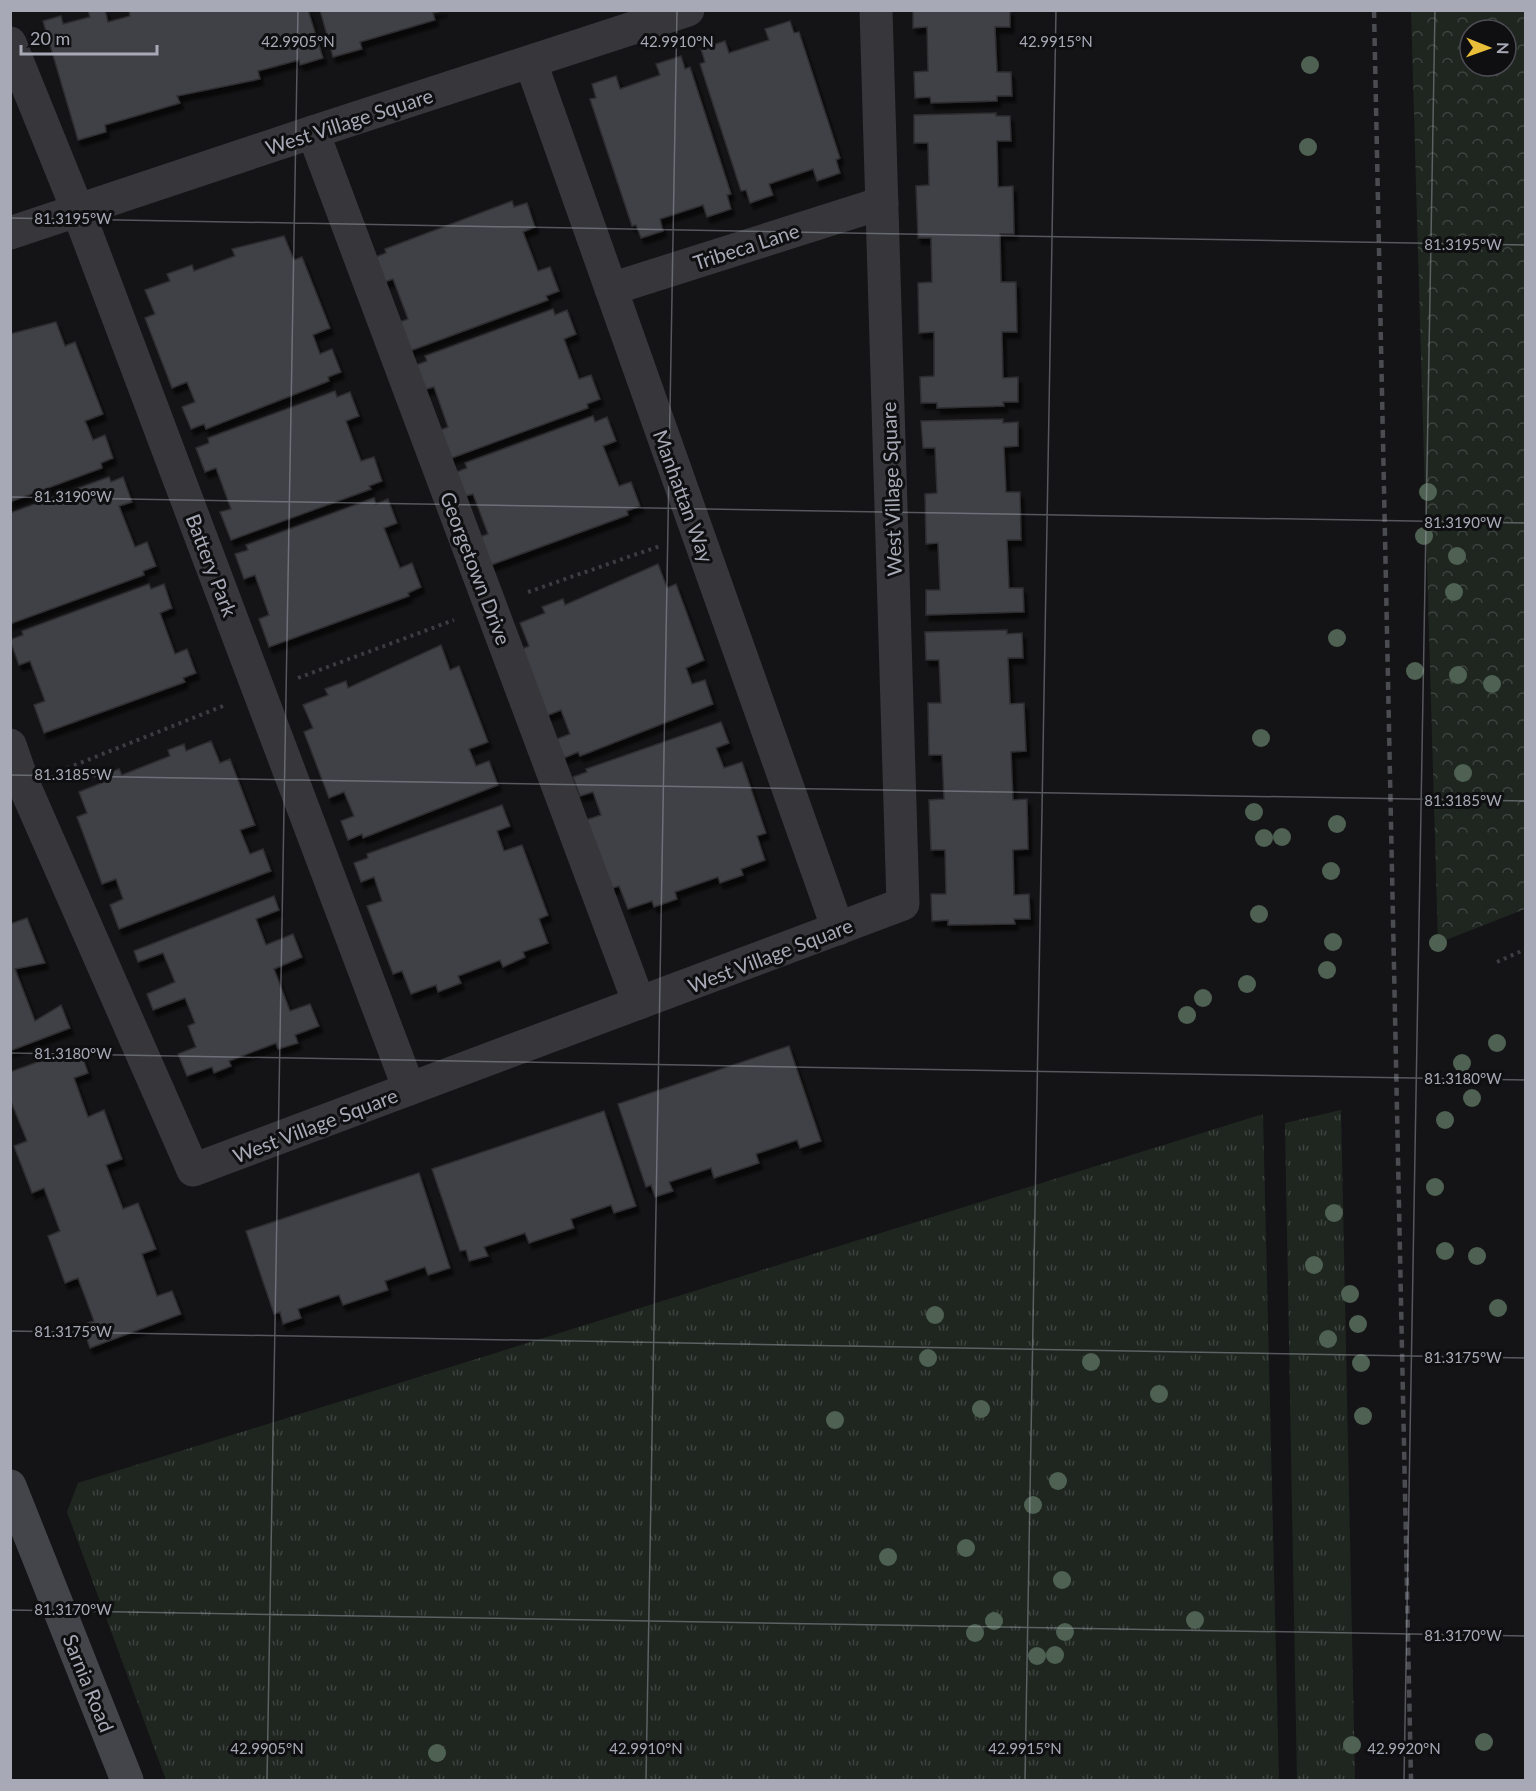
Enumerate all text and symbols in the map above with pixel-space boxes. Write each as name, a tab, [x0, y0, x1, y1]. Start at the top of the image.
scale bar	[21, 18, 158, 56]
north arrow	[1458, 18, 1518, 78]
text: 20 m	[30, 27, 70, 49]
text: 42.9905°N	[261, 32, 335, 50]
text: 42.9910°N	[640, 32, 714, 50]
text: 42.9915°N	[1019, 32, 1093, 50]
text: N	[1494, 42, 1513, 55]
street label: West Village Square	[262, 83, 436, 159]
text: 81.3195°W	[34, 209, 112, 227]
street label: Tribeca Lane	[690, 218, 802, 274]
text: 81.3195°W	[1424, 235, 1502, 253]
street label: West Village Square	[876, 401, 906, 577]
street label: Manhattan Way	[649, 426, 719, 566]
text: 81.3190°W	[34, 487, 112, 505]
street label: Georgetown Drive	[436, 488, 516, 648]
street label: Battery Park	[181, 510, 243, 621]
text: 81.3190°W	[1424, 513, 1502, 531]
text: 81.3185°W	[34, 765, 112, 783]
text: 81.3185°W	[1424, 791, 1502, 809]
street label: West Village Square	[684, 913, 856, 997]
text: 81.3180°W	[34, 1044, 112, 1062]
text: 81.3180°W	[1424, 1069, 1502, 1087]
street label: West Village Square	[229, 1083, 401, 1167]
text: 81.3175°W	[34, 1322, 112, 1340]
text: 81.3175°W	[1424, 1348, 1502, 1366]
text: 81.3170°W	[34, 1600, 112, 1618]
text: 81.3170°W	[1424, 1626, 1502, 1644]
street label: Sarnia Road	[59, 1631, 119, 1735]
text: 42.9905°N	[230, 1739, 304, 1757]
text: 42.9910°N	[609, 1739, 683, 1757]
text: 42.9915°N	[988, 1739, 1062, 1757]
text: 42.9920°N	[1367, 1739, 1441, 1757]

